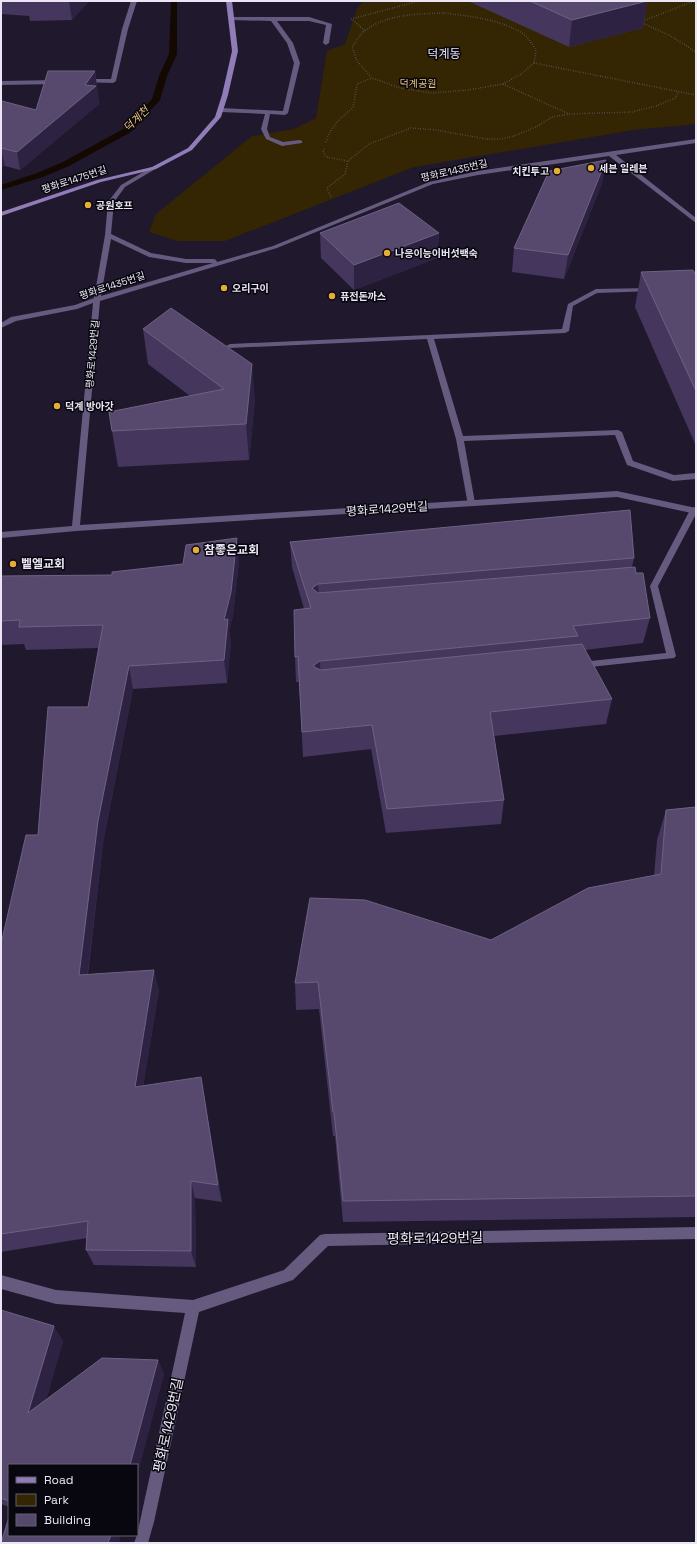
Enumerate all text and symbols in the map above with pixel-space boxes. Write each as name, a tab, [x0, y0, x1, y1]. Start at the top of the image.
district label: 덕계동	[427, 46, 461, 62]
park label: 덕계공원	[400, 77, 436, 90]
water label: 덕계천	[120, 102, 153, 135]
street label: 평화로1435번길	[419, 156, 489, 185]
place label: 세븐 일레븐	[599, 162, 648, 175]
street label: 평화로1475번길	[40, 163, 108, 196]
marker: 세븐 일레븐	[586, 163, 596, 173]
place label: 치킨투고	[512, 165, 550, 178]
marker: 치킨투고	[552, 166, 562, 176]
place label: 공원호프	[96, 199, 133, 212]
marker: 공원호프	[83, 200, 93, 210]
place label: 나응이능이버섯백숙	[395, 247, 478, 260]
marker: 나응이능이버섯백숙	[382, 248, 392, 258]
street label: 평화로1435번길	[78, 269, 147, 302]
place label: 오리구이	[232, 282, 269, 295]
marker: 오리구이	[219, 283, 229, 293]
place label: 퓨전돈까스	[340, 290, 386, 303]
marker: 퓨전돈까스	[327, 291, 337, 301]
street label: 평화로1429번길	[83, 319, 102, 389]
place label: 덕계 방아갓	[65, 400, 114, 413]
marker: 덕계 방아갓	[52, 401, 62, 411]
street label: 평화로1429번길	[345, 498, 429, 520]
place label: 참좋은교회	[204, 542, 259, 558]
marker: 참좋은교회	[191, 545, 201, 555]
place label: 벹엘교회	[21, 556, 65, 572]
marker: 벹엘교회	[8, 559, 18, 569]
street label: 평화로1429번길	[387, 1228, 483, 1248]
street label: 평화로1429번길	[149, 1376, 187, 1474]
legend	[8, 1464, 138, 1536]
text: Road	[44, 1472, 73, 1488]
text: Park	[44, 1492, 69, 1508]
text: Building	[44, 1512, 91, 1528]

